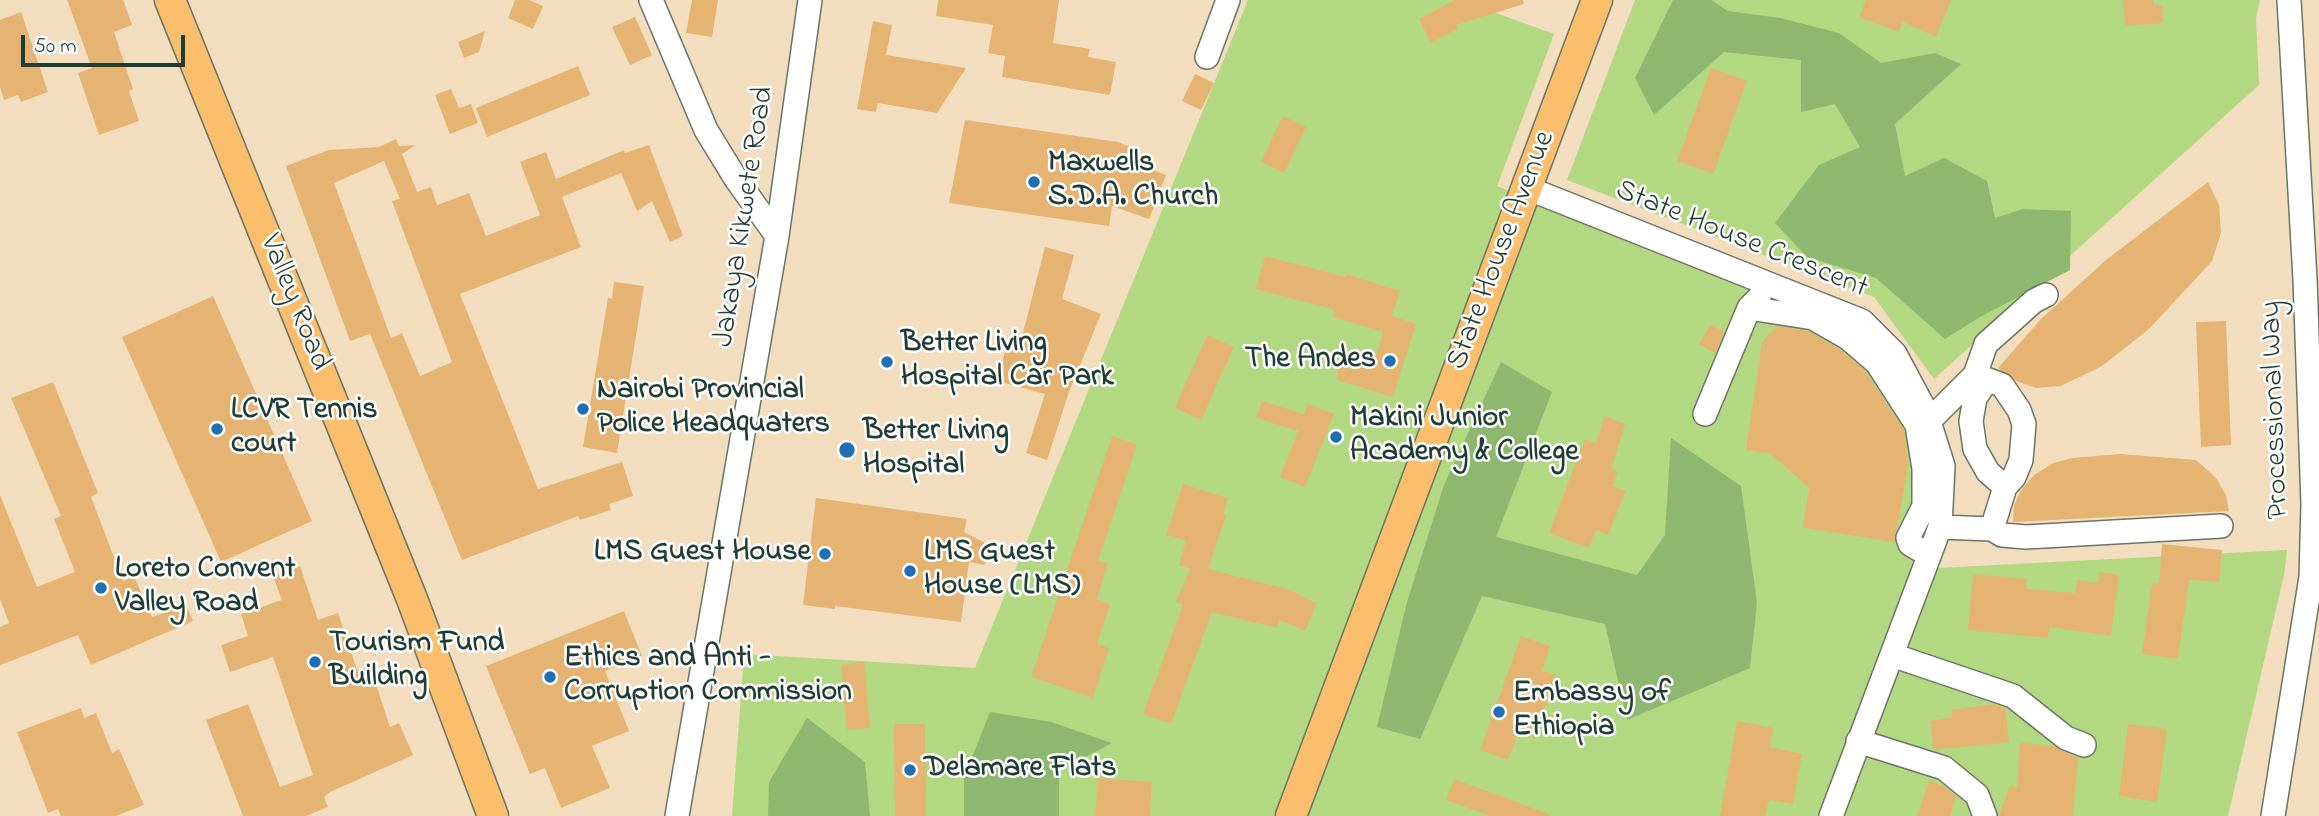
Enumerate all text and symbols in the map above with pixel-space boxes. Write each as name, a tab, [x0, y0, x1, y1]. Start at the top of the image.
scale bar	[24, 21, 189, 65]
text: 50 m	[34, 32, 77, 62]
street label: Jakaya Kikwete Road	[708, 84, 784, 350]
street label: State House Avenue	[1441, 127, 1565, 375]
place label: Maxwells S.D.A. Church	[1048, 147, 1218, 218]
marker: Maxwells S.D.A. Church	[1026, 174, 1042, 190]
street label: State House Crescent	[1610, 174, 1872, 308]
street label: Valley Road	[249, 230, 337, 376]
street label: Processional Way	[2255, 300, 2299, 520]
place label: Better Living Hospital Car Park	[901, 327, 1114, 398]
place label: The Andes	[1245, 343, 1376, 379]
marker: The Andes	[1382, 353, 1398, 369]
marker: Better Living Hospital Car Park	[879, 354, 895, 370]
place label: Nairobi Provincial Police Headquaters	[597, 374, 830, 444]
place label: LCVR Tennis court	[231, 394, 378, 464]
marker: Nairobi Provincial Police Headquaters	[575, 401, 591, 417]
place label: Makini Junior Academy & College	[1350, 402, 1579, 472]
place label: Better Living Hospital	[863, 415, 1009, 485]
marker: LCVR Tennis court	[209, 421, 225, 437]
marker: Makini Junior Academy & College	[1328, 429, 1344, 445]
marker: Better Living Hospital	[837, 440, 857, 460]
place label: LMS Guest House	[594, 536, 811, 572]
place label: LMS Guest House (LMS)	[924, 536, 1080, 606]
marker: LMS Guest House	[817, 546, 833, 562]
place label: Loreto Convent Valley Road	[115, 553, 295, 624]
marker: LMS Guest House (LMS)	[902, 563, 918, 579]
marker: Loreto Convent Valley Road	[93, 580, 109, 596]
place label: Tourism Fund Building	[329, 627, 504, 698]
place label: Ethics and Anti - Corruption Commission	[564, 642, 852, 712]
marker: Tourism Fund Building	[307, 654, 323, 670]
marker: Ethics and Anti - Corruption Commission	[542, 669, 558, 685]
place label: Embassy of Ethiopia	[1513, 677, 1671, 748]
marker: Embassy of Ethiopia	[1491, 704, 1507, 720]
place label: Delamare Flats	[924, 752, 1116, 788]
marker: Delamare Flats	[902, 762, 918, 778]

